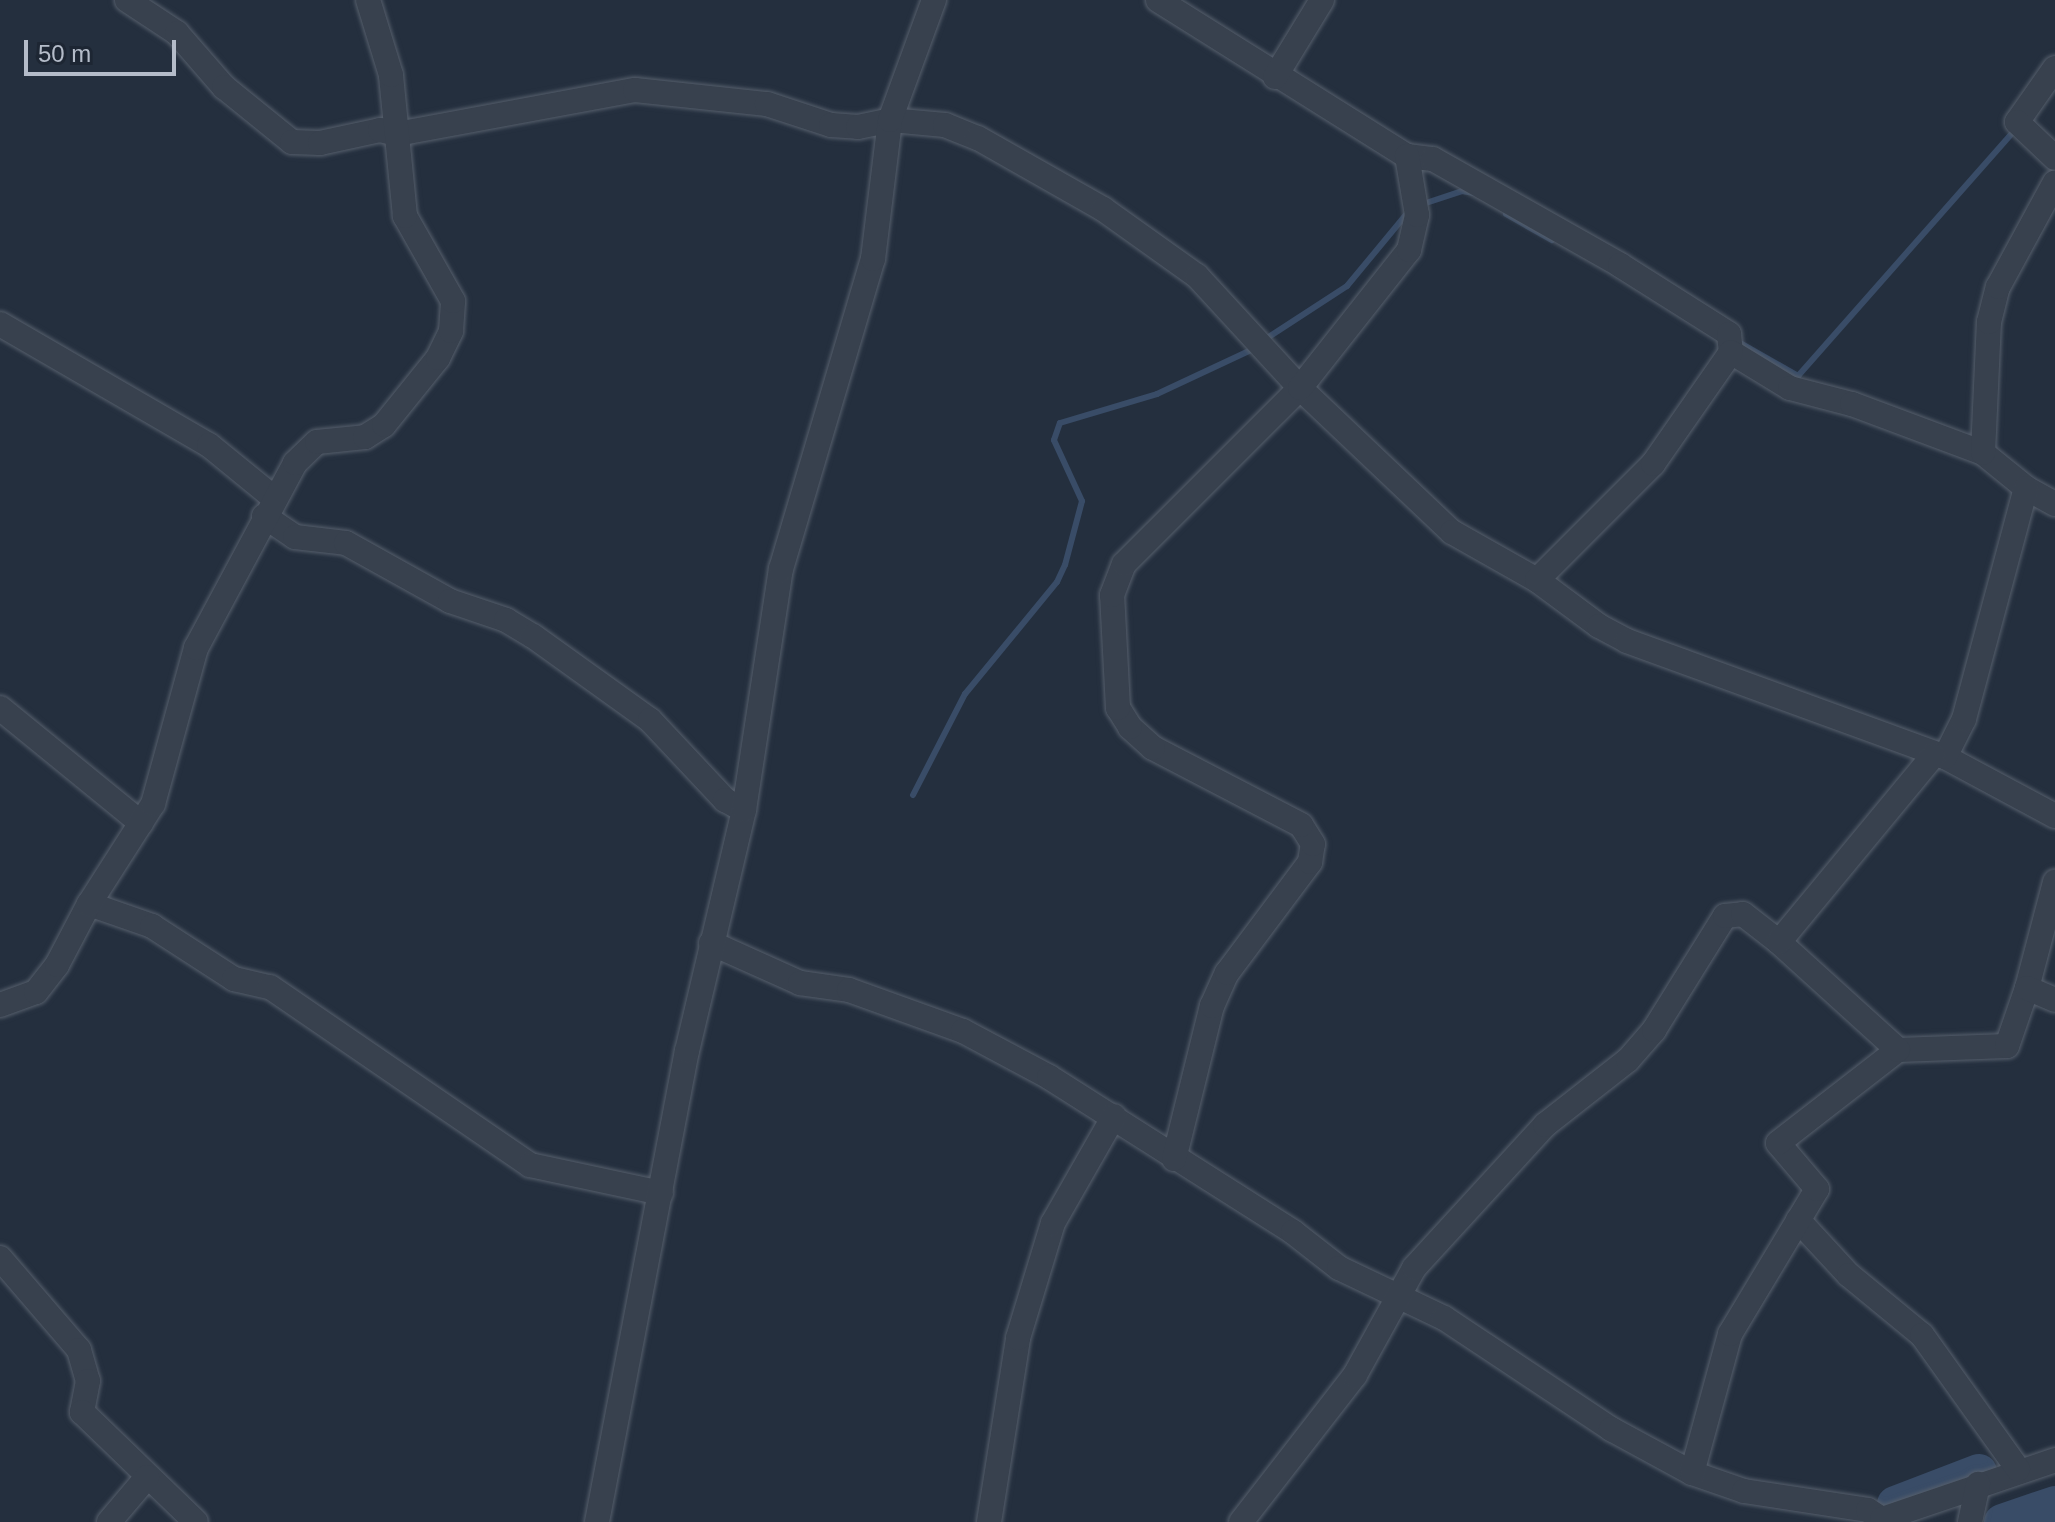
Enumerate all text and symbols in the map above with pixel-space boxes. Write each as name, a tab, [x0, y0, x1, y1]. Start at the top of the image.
scale bar	[28, 24, 180, 74]
text: 50 m	[38, 40, 91, 67]

